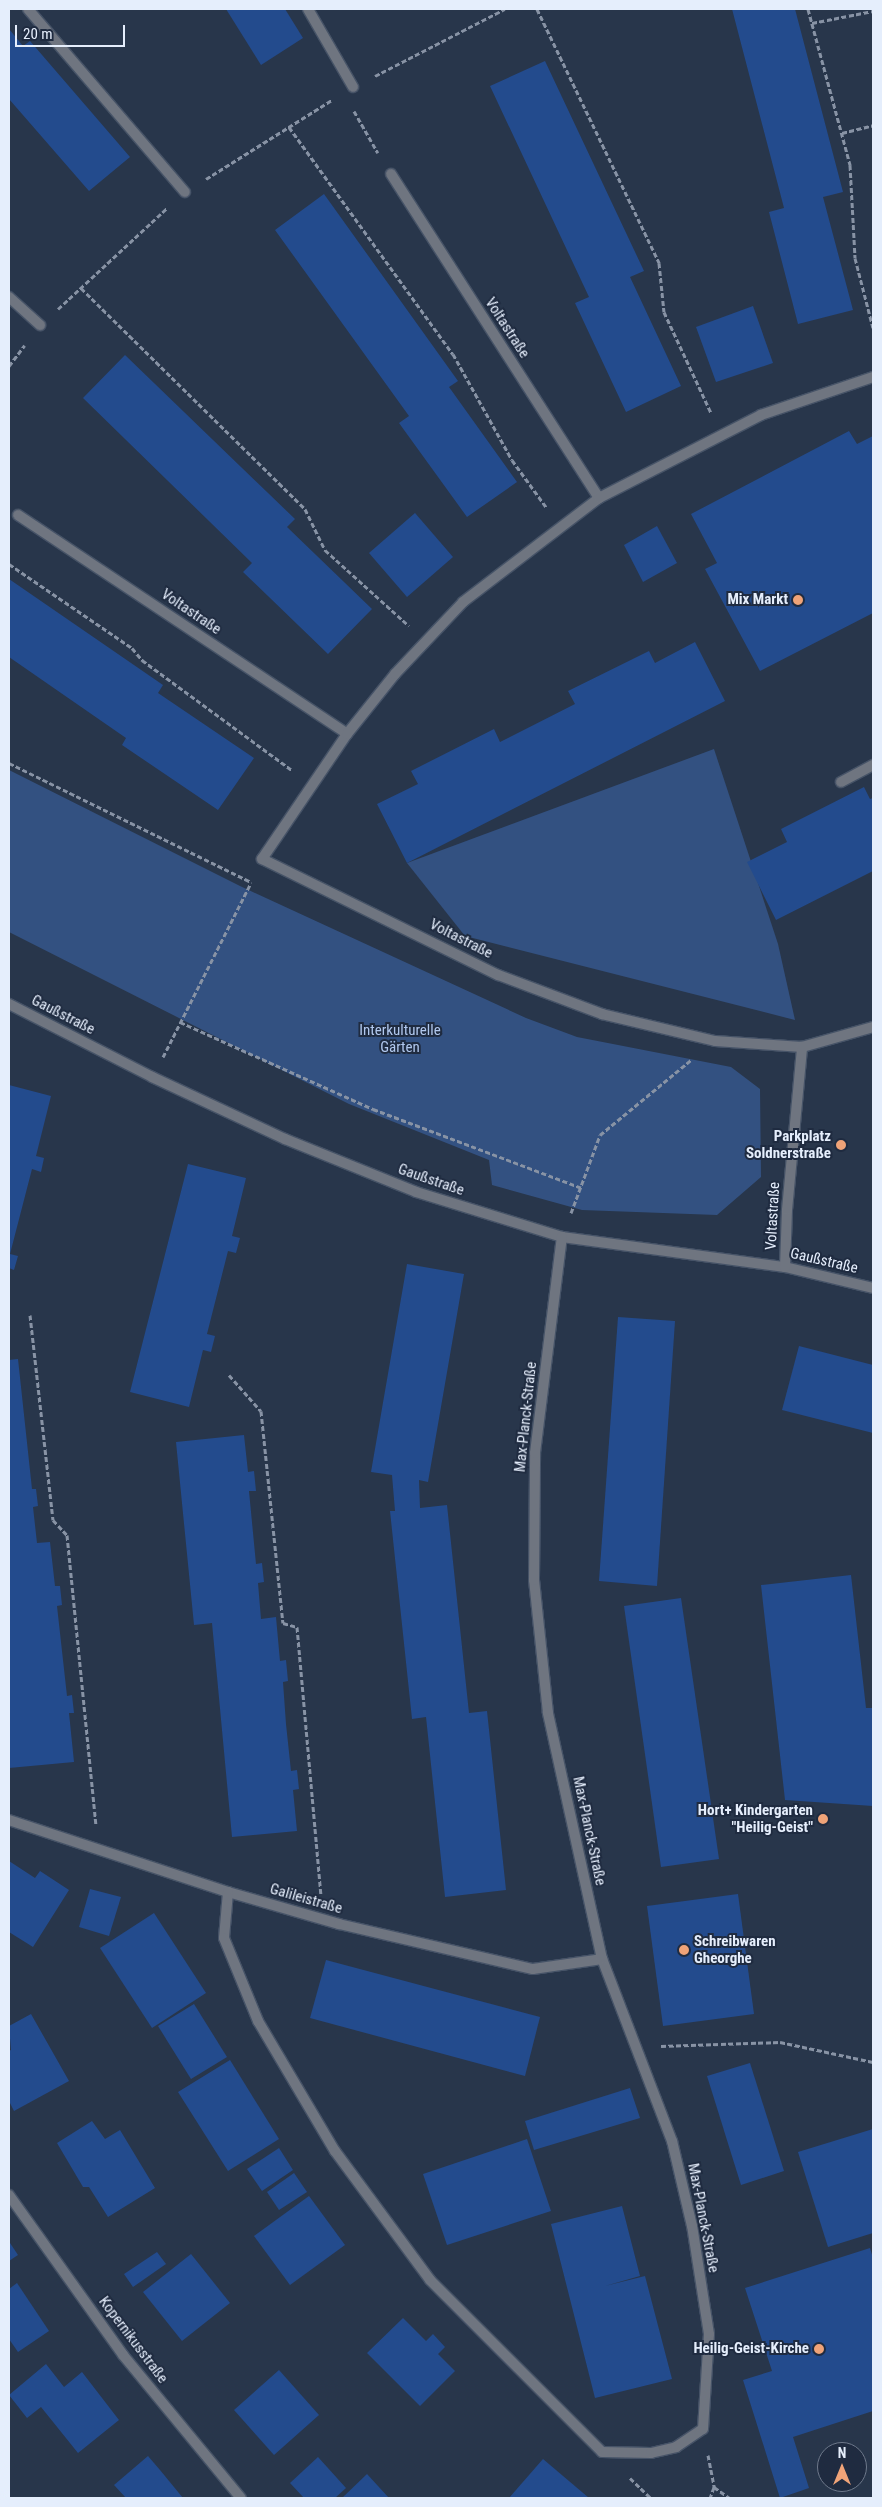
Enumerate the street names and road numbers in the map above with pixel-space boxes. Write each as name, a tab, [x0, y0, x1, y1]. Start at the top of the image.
street label: Voltastraße	[481, 294, 533, 362]
street label: Voltastraße	[158, 585, 224, 639]
street label: Voltastraße	[427, 915, 495, 963]
street label: Gaußstraße	[28, 991, 98, 1039]
street label: Gaußstraße	[396, 1160, 466, 1200]
street label: Voltastraße	[762, 1181, 784, 1251]
street label: Gaußstraße	[788, 1245, 860, 1277]
street label: Max-Planck-Straße	[511, 1361, 541, 1473]
street label: Max-Planck-Straße	[569, 1775, 609, 1887]
street label: Galileistraße	[268, 1880, 344, 1918]
street label: Max-Planck-Straße	[684, 2162, 722, 2274]
street label: Kopernikusstraße	[95, 2293, 171, 2387]

